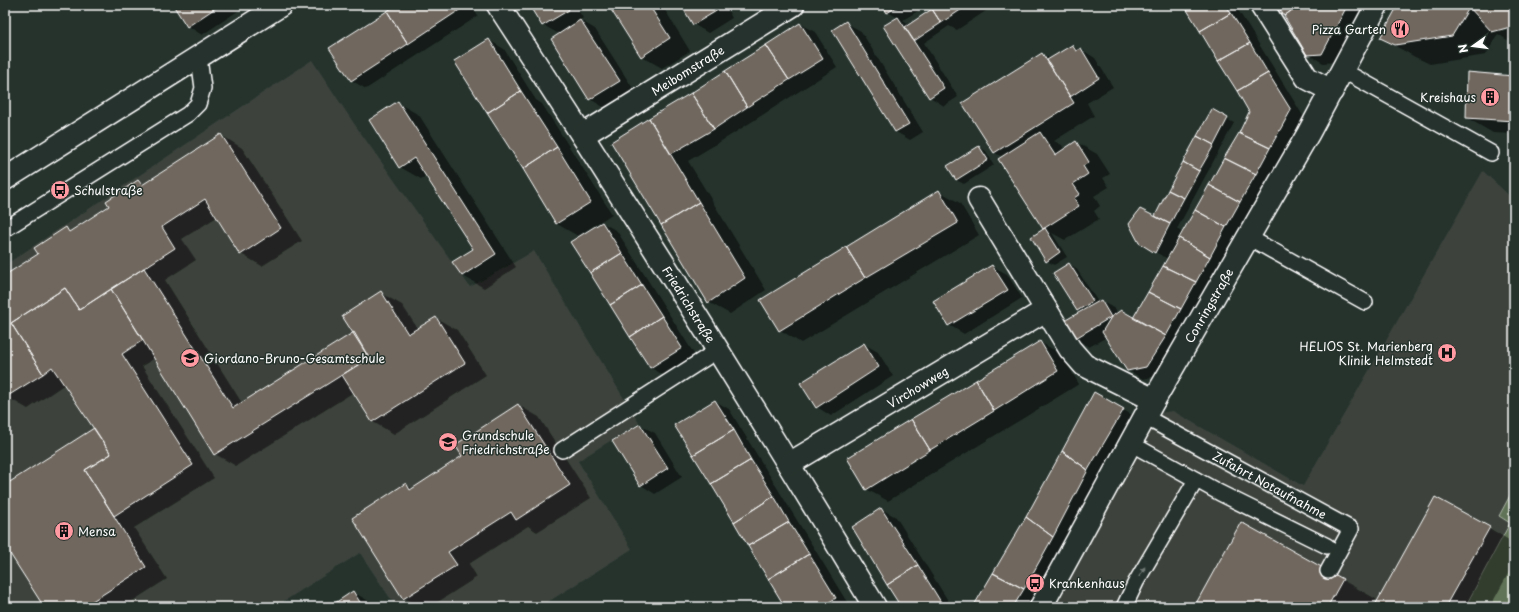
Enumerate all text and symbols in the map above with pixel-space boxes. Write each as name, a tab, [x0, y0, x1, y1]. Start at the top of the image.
restaurant icon: Pizza Garten	[1389, 18, 1411, 40]
place label: Pizza Garten	[1312, 20, 1386, 38]
north arrow	[1453, 26, 1493, 66]
street label: Meibomstraße	[648, 41, 728, 100]
text: N	[1453, 42, 1472, 55]
building icon: Kreishaus	[1479, 86, 1501, 108]
place label: Kreishaus	[1420, 88, 1477, 106]
bus stop icon: Schulstraße	[49, 179, 71, 201]
place label: Schulstraße	[74, 181, 143, 199]
street label: Friedrichstraße	[658, 262, 720, 346]
street label: Conringstraße	[1180, 265, 1237, 346]
place label: HELIOS St. Marienberg Klinik Helmstedt	[1299, 337, 1433, 369]
hospital icon: HELIOS St. Marienberg Klinik Helmstedt	[1436, 342, 1458, 364]
school or university icon: Giordano-Bruno-Gesamtschule	[179, 347, 201, 369]
place label: Giordano-Bruno-Gesamtschule	[204, 349, 386, 367]
street label: Virchowweg	[884, 362, 952, 412]
place label: Grundschule Friedrichstraße	[462, 426, 550, 458]
school or university icon: Grundschule Friedrichstraße	[437, 431, 459, 453]
street label: Zufahrt Notaufnahme	[1210, 447, 1330, 523]
building icon: Mensa	[53, 520, 75, 542]
place label: Mensa	[78, 522, 116, 540]
one-way arrow	[1138, 567, 1145, 578]
bus stop icon: Krankenhaus	[1024, 572, 1046, 594]
place label: Krankenhaus	[1049, 574, 1125, 592]

